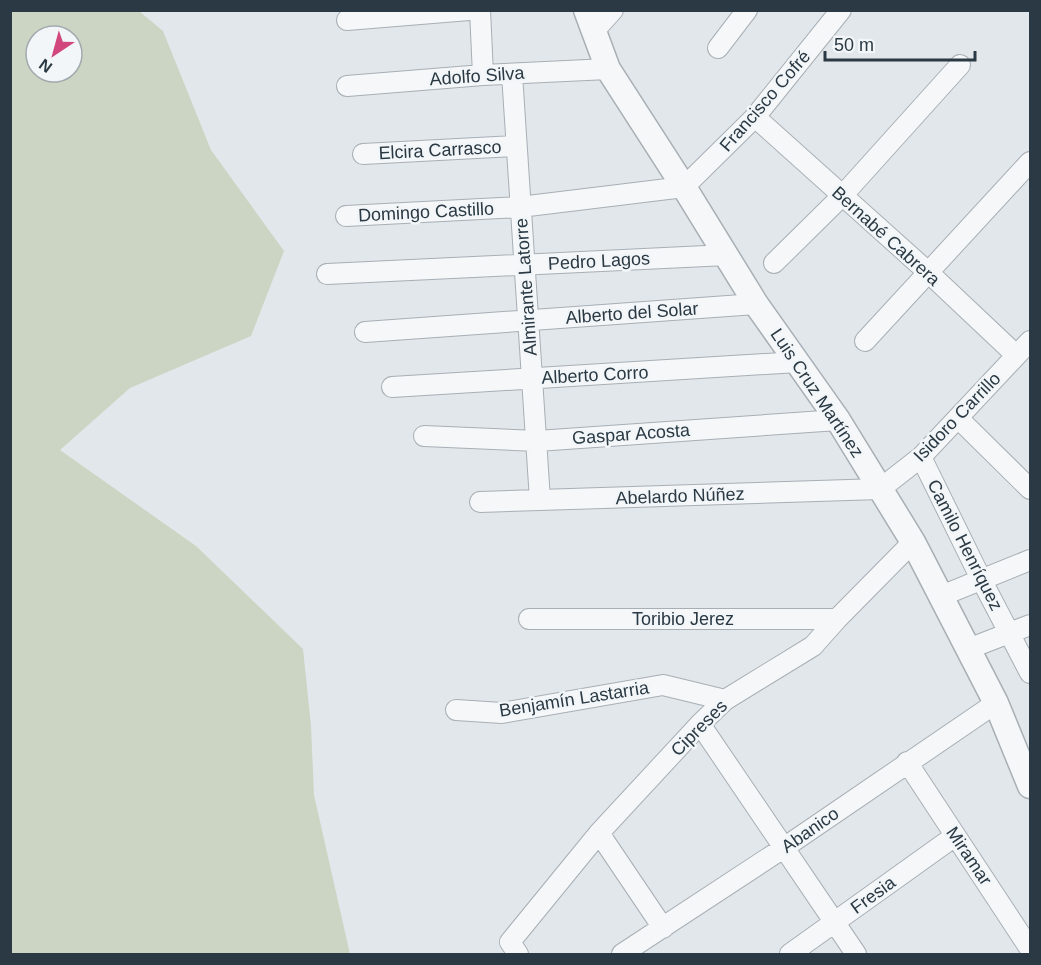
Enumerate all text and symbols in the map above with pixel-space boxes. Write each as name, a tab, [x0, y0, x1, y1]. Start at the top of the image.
north arrow	[24, 24, 84, 84]
scale bar	[825, 24, 975, 62]
text: 50 m	[834, 35, 874, 55]
street label: Francisco Cofré	[716, 46, 814, 156]
text: N	[36, 55, 55, 76]
street label: Adolfo Silva	[429, 63, 526, 89]
street label: Elcira Carrasco	[378, 137, 502, 163]
street label: Bernabé Cabrera	[828, 182, 945, 290]
street label: Domingo Castillo	[358, 198, 494, 226]
street label: Almirante Latorre	[511, 217, 541, 357]
street label: Pedro Lagos	[548, 248, 650, 274]
street label: Alberto del Solar	[565, 298, 699, 328]
street label: Luis Cruz Martínez	[766, 325, 868, 461]
street label: Alberto Corro	[541, 362, 649, 388]
street label: Isidoro Carrillo	[910, 368, 1004, 466]
street label: Gaspar Acosta	[571, 420, 692, 448]
street label: Camilo Henríquez	[923, 476, 1007, 614]
street label: Abelardo Núñez	[615, 484, 745, 508]
street label: Toribio Jerez	[632, 609, 734, 629]
street label: Benjamín Lastarria	[498, 677, 651, 721]
street label: Cipreses	[667, 696, 731, 760]
street label: Abanico	[778, 803, 842, 857]
street label: Miramar	[942, 823, 996, 889]
street label: Fresia	[847, 872, 900, 918]

